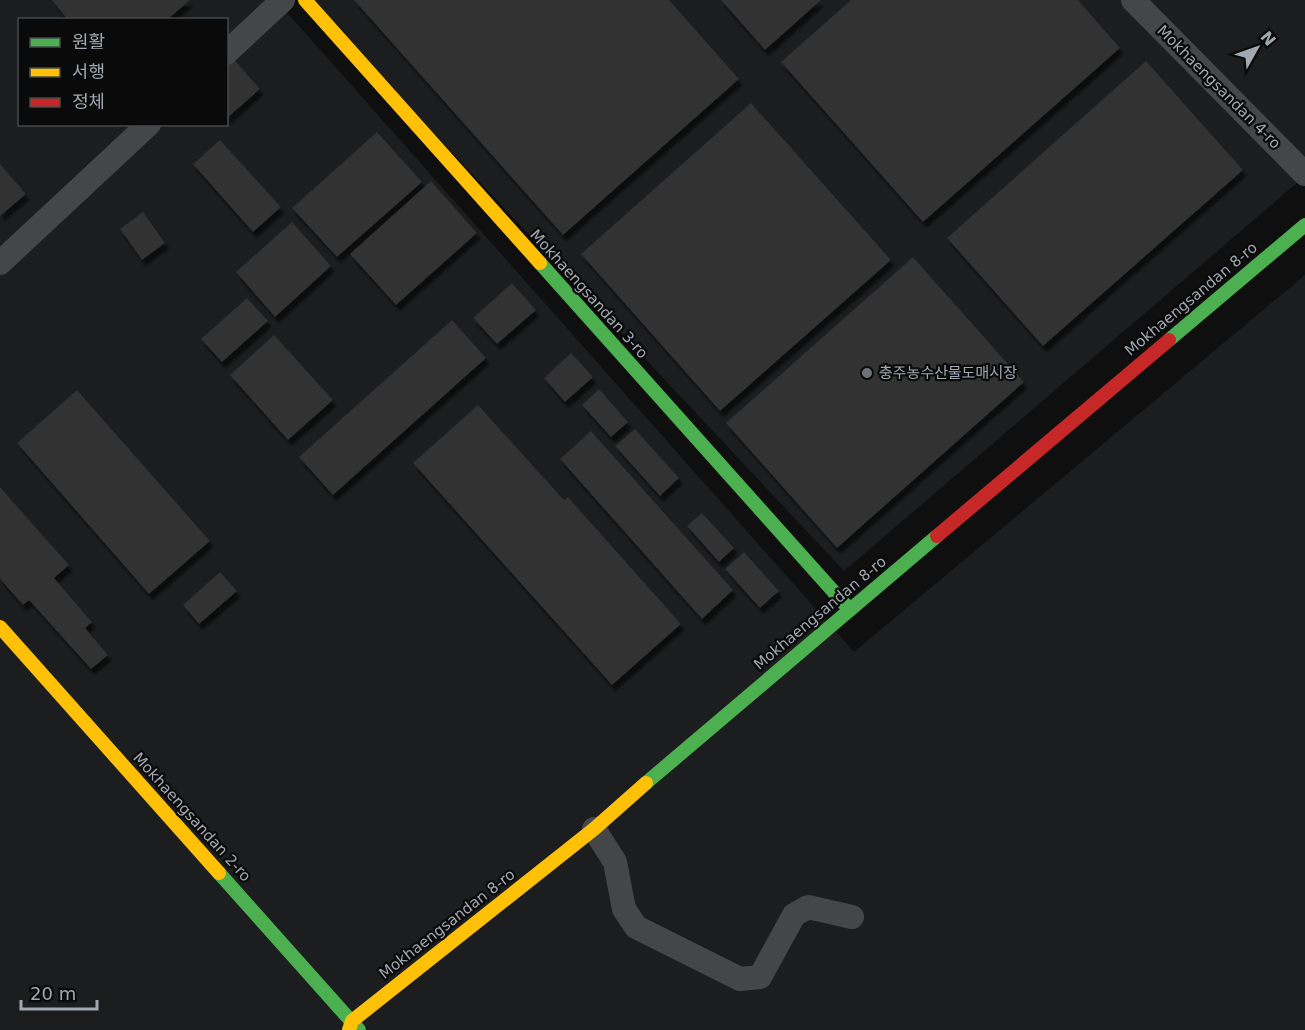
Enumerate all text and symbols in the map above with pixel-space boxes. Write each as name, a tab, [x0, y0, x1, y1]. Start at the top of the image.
legend	[18, 18, 228, 126]
north arrow	[1227, 18, 1287, 78]
street label: Mokhaengsandan 4-ro	[1154, 22, 1284, 152]
text: N	[1257, 27, 1280, 50]
text: 원활	[72, 31, 105, 52]
text: 서행	[72, 61, 105, 82]
text: 정체	[72, 91, 105, 112]
street label: Mokhaengsandan 3-ro	[526, 226, 652, 362]
street label: Mokhaengsandan 8-ro	[1121, 238, 1261, 360]
place label: 충주농수산물도매시장	[879, 364, 1017, 382]
marker: 충주농수산물도매시장	[860, 366, 874, 380]
street label: Mokhaengsandan 8-ro	[750, 552, 890, 674]
street label: Mokhaengsandan 2-ro	[129, 749, 255, 885]
street label: Mokhaengsandan 8-ro	[376, 865, 518, 983]
scale bar	[21, 973, 98, 1011]
text: 20 m	[30, 983, 76, 1004]

